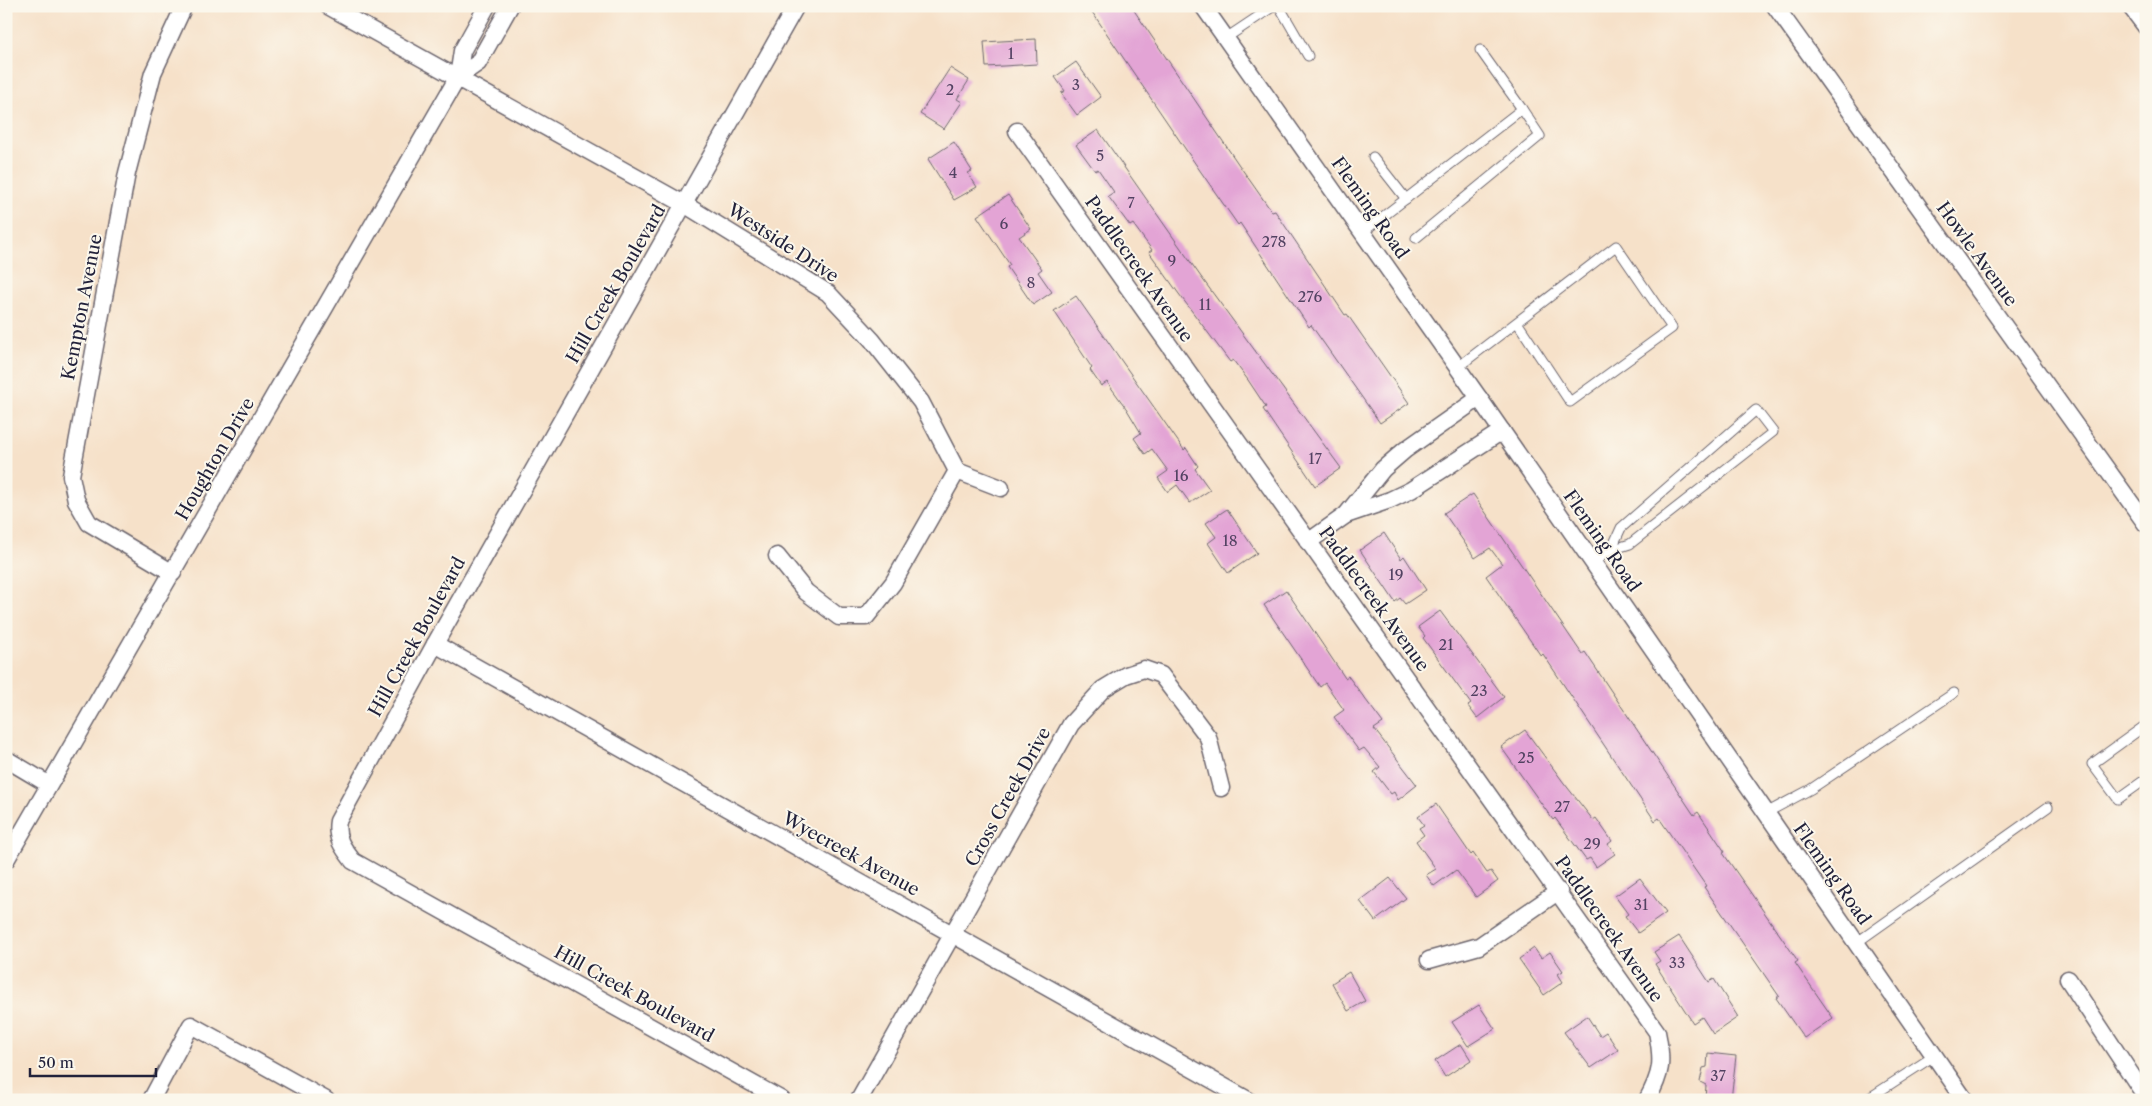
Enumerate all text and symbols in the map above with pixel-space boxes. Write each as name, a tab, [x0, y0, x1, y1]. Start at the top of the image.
house number: 1	[1008, 44, 1015, 63]
house number: 3	[1072, 75, 1080, 94]
house number: 2	[946, 80, 954, 99]
house number: 5	[1096, 146, 1104, 165]
street label: Fleming Road	[1327, 153, 1413, 263]
house number: 4	[949, 163, 957, 182]
street label: Paddlecreek Avenue	[1080, 192, 1198, 346]
house number: 7	[1127, 193, 1135, 212]
street label: Howle Avenue	[1932, 197, 2022, 311]
street label: Westside Drive	[722, 198, 843, 287]
street label: Hill Creek Boulevard	[562, 201, 670, 367]
house number: 6	[1000, 214, 1009, 233]
street label: Kempton Avenue	[57, 232, 107, 382]
house number: 278	[1262, 232, 1287, 251]
house number: 9	[1168, 251, 1176, 270]
house number: 8	[1027, 273, 1036, 292]
house number: 276	[1298, 287, 1322, 306]
house number: 11	[1199, 295, 1212, 314]
street label: Houghton Drive	[171, 394, 259, 524]
house number: 17	[1308, 449, 1322, 468]
house number: 16	[1173, 466, 1189, 485]
street label: Fleming Road	[1559, 486, 1645, 596]
street label: Paddlecreek Avenue	[1314, 522, 1434, 676]
house number: 18	[1222, 531, 1238, 550]
street label: Hill Creek Boulevard	[364, 553, 470, 721]
house number: 19	[1388, 565, 1404, 584]
house number: 21	[1439, 635, 1454, 654]
house number: 23	[1471, 681, 1487, 700]
street label: Cross Creek Drive	[961, 724, 1055, 870]
house number: 25	[1518, 748, 1534, 767]
house number: 27	[1554, 797, 1571, 816]
street label: Wyecreek Avenue	[778, 807, 923, 901]
street label: Fleming Road	[1789, 819, 1875, 929]
house number: 29	[1583, 834, 1601, 853]
street label: Paddlecreek Avenue	[1550, 852, 1668, 1006]
house number: 31	[1634, 895, 1649, 914]
street label: Hill Creek Boulevard	[550, 941, 718, 1047]
house number: 33	[1669, 953, 1685, 972]
scale bar	[30, 1046, 156, 1078]
text: 50 m	[38, 1053, 74, 1072]
house number: 37	[1710, 1066, 1726, 1085]

